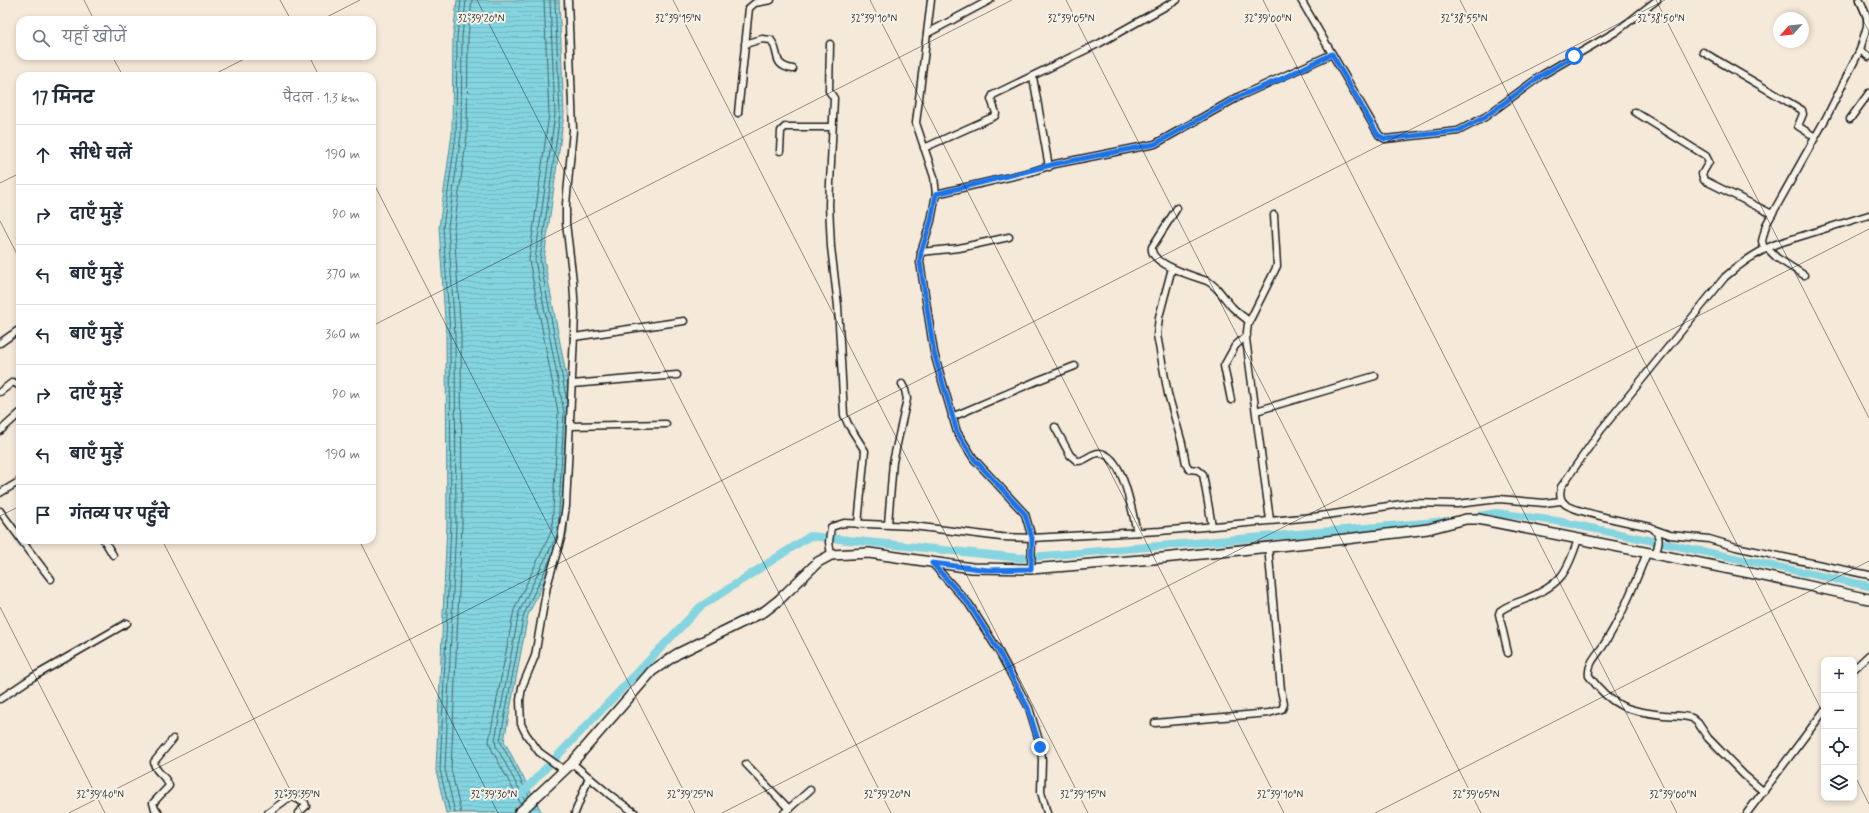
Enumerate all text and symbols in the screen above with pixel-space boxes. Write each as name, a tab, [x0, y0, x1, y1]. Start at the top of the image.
text: 32°39'20"N	[458, 12, 505, 26]
text: 32°39'15"N	[655, 12, 701, 26]
text: 32°39'10"N	[851, 12, 897, 26]
text: 32°39'05"N	[1048, 12, 1095, 26]
text: 32°39'00"N	[1244, 12, 1292, 26]
text: 32°38'55"N	[1441, 12, 1488, 26]
text: 32°38'50"N	[1637, 12, 1685, 26]
north arrow	[1773, 12, 1809, 48]
search box	[16, 16, 376, 60]
icon: search	[30, 27, 52, 49]
text: यहाँ खोजें	[62, 28, 127, 48]
route start	[1565, 47, 1583, 65]
text: 17 मिनट	[32, 87, 94, 109]
text: पैदल · 1.3 km	[283, 90, 360, 107]
icon: ahead	[32, 144, 54, 166]
text: सीधे चलें	[70, 145, 132, 165]
text: 190 m	[325, 146, 360, 163]
icon: right	[32, 204, 54, 226]
text: दाएँ मुड़ें	[70, 205, 122, 225]
text: 90 m	[332, 206, 360, 223]
icon: left	[32, 264, 54, 286]
text: बाएँ मुड़ें	[70, 265, 123, 285]
text: 370 m	[326, 266, 360, 283]
icon: left	[32, 324, 54, 346]
text: बाएँ मुड़ें	[70, 325, 123, 345]
text: 360 m	[325, 326, 360, 343]
icon: right	[32, 384, 54, 406]
text: दाएँ मुड़ें	[70, 385, 122, 405]
text: 90 m	[332, 386, 360, 403]
icon: left	[32, 444, 54, 466]
text: बाएँ मुड़ें	[70, 445, 123, 465]
text: 190 m	[325, 446, 360, 463]
icon: arrive	[32, 504, 54, 526]
text: गंतव्य पर पहुँचे	[70, 505, 169, 525]
map controls	[1821, 657, 1857, 801]
button: +	[1821, 657, 1857, 693]
button: −	[1821, 693, 1857, 729]
button: locate	[1821, 729, 1857, 765]
route end	[1031, 738, 1049, 756]
button: layers	[1821, 765, 1857, 801]
text: 32°39'40"N	[76, 788, 124, 802]
text: 32°39'35"N	[274, 788, 320, 802]
text: 32°39'30"N	[471, 788, 517, 802]
text: 32°39'25"N	[667, 788, 713, 802]
text: 32°39'20"N	[864, 788, 911, 802]
text: 32°39'15"N	[1060, 788, 1106, 802]
text: 32°39'10"N	[1257, 788, 1303, 802]
text: 32°39'05"N	[1453, 788, 1500, 802]
text: 32°39'00"N	[1649, 788, 1697, 802]

